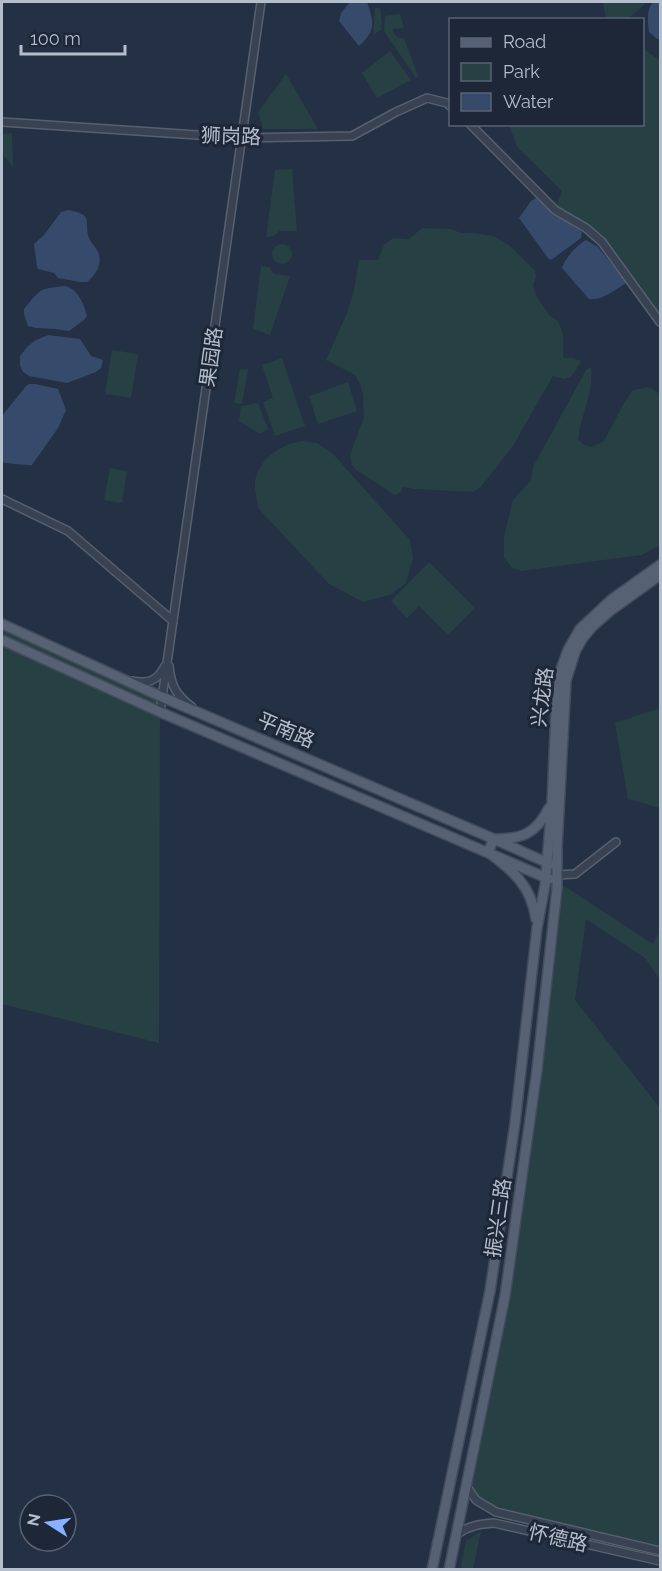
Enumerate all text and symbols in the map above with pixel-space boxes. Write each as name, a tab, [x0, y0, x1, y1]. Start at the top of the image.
scale bar	[21, 18, 124, 56]
legend	[449, 18, 644, 126]
text: 100 m	[30, 28, 81, 49]
text: Road	[503, 31, 546, 52]
text: Park	[503, 61, 540, 82]
text: Water	[503, 91, 554, 112]
street label: 狮岗路	[201, 123, 261, 149]
street label: 果园路	[195, 326, 227, 388]
street label: 兴龙路	[526, 666, 558, 728]
street label: 平南路	[254, 707, 318, 753]
street label: 振兴三路	[481, 1177, 515, 1259]
north arrow	[18, 1493, 78, 1553]
text: N	[23, 1512, 44, 1528]
street label: 怀德路	[526, 1520, 590, 1556]

